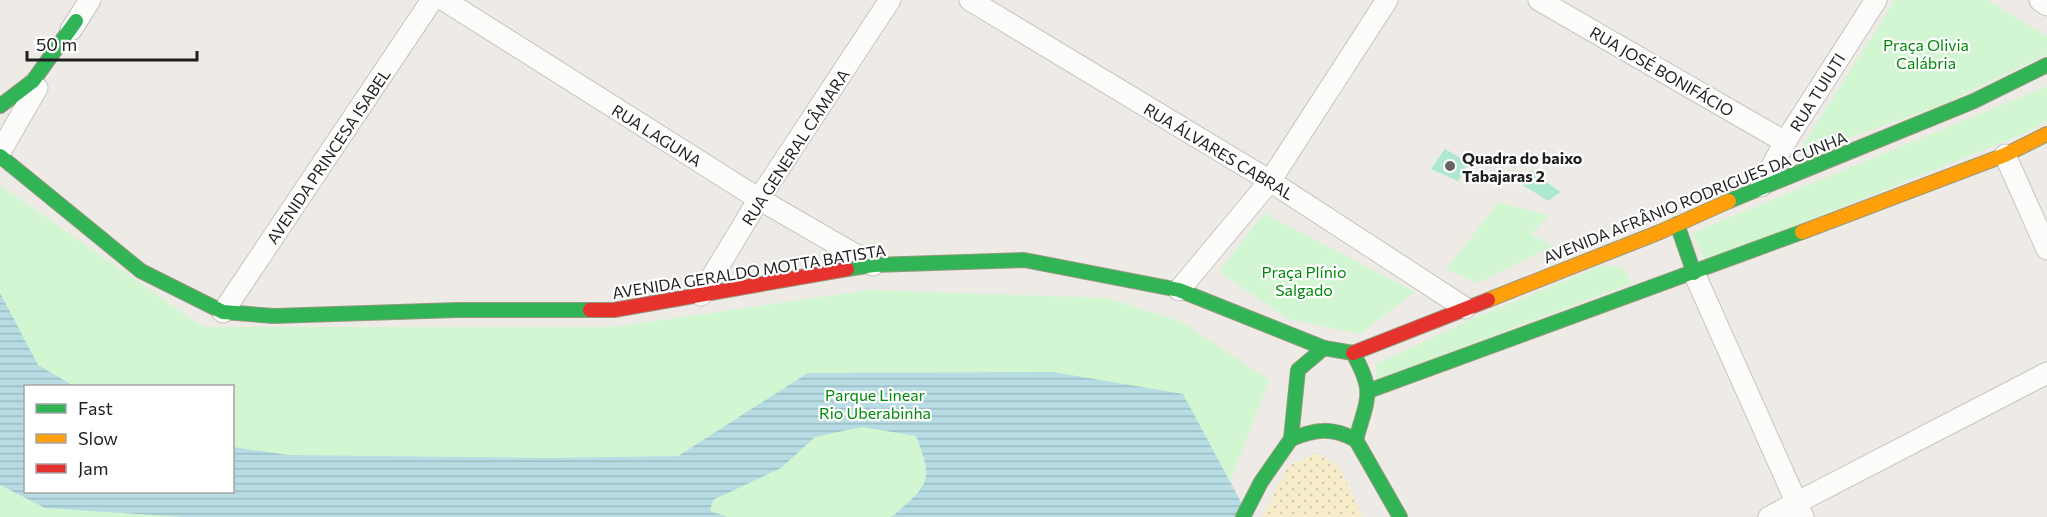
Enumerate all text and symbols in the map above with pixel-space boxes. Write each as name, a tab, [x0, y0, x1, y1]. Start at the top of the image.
street label: RUA JOSÉ BONIFÁCIO	[1587, 22, 1737, 120]
scale bar	[27, 24, 196, 62]
text: 50 m	[36, 33, 77, 55]
park label: Praça Olivia Calábria	[1883, 35, 1969, 72]
street label: RUA TUIUTI	[1785, 49, 1849, 135]
street label: AVENIDA PRINCESA ISABEL	[262, 65, 394, 247]
street label: RUA GENERAL CÂMARA	[737, 65, 853, 229]
street label: RUA ÁLVARES CABRAL	[1141, 99, 1297, 203]
street label: RUA LAGUNA	[609, 100, 705, 170]
street label: AVENIDA AFRÂNIO RODRIGUES DA CUNHA	[1540, 127, 1850, 267]
place label: Quadra do baixo Tabajaras 2	[1462, 148, 1583, 185]
marker: Quadra do baixo Tabajaras 2	[1443, 159, 1457, 173]
street label: AVENIDA GERALDO MOTTA BATISTA	[611, 240, 887, 302]
park label: Praça Plínio Salgado	[1261, 262, 1347, 299]
legend	[24, 385, 234, 493]
park label: Parque Linear Rio Uberabinha	[819, 385, 931, 422]
text: Fast	[78, 397, 113, 419]
text: Slow	[78, 427, 118, 449]
text: Jam	[78, 457, 108, 479]

